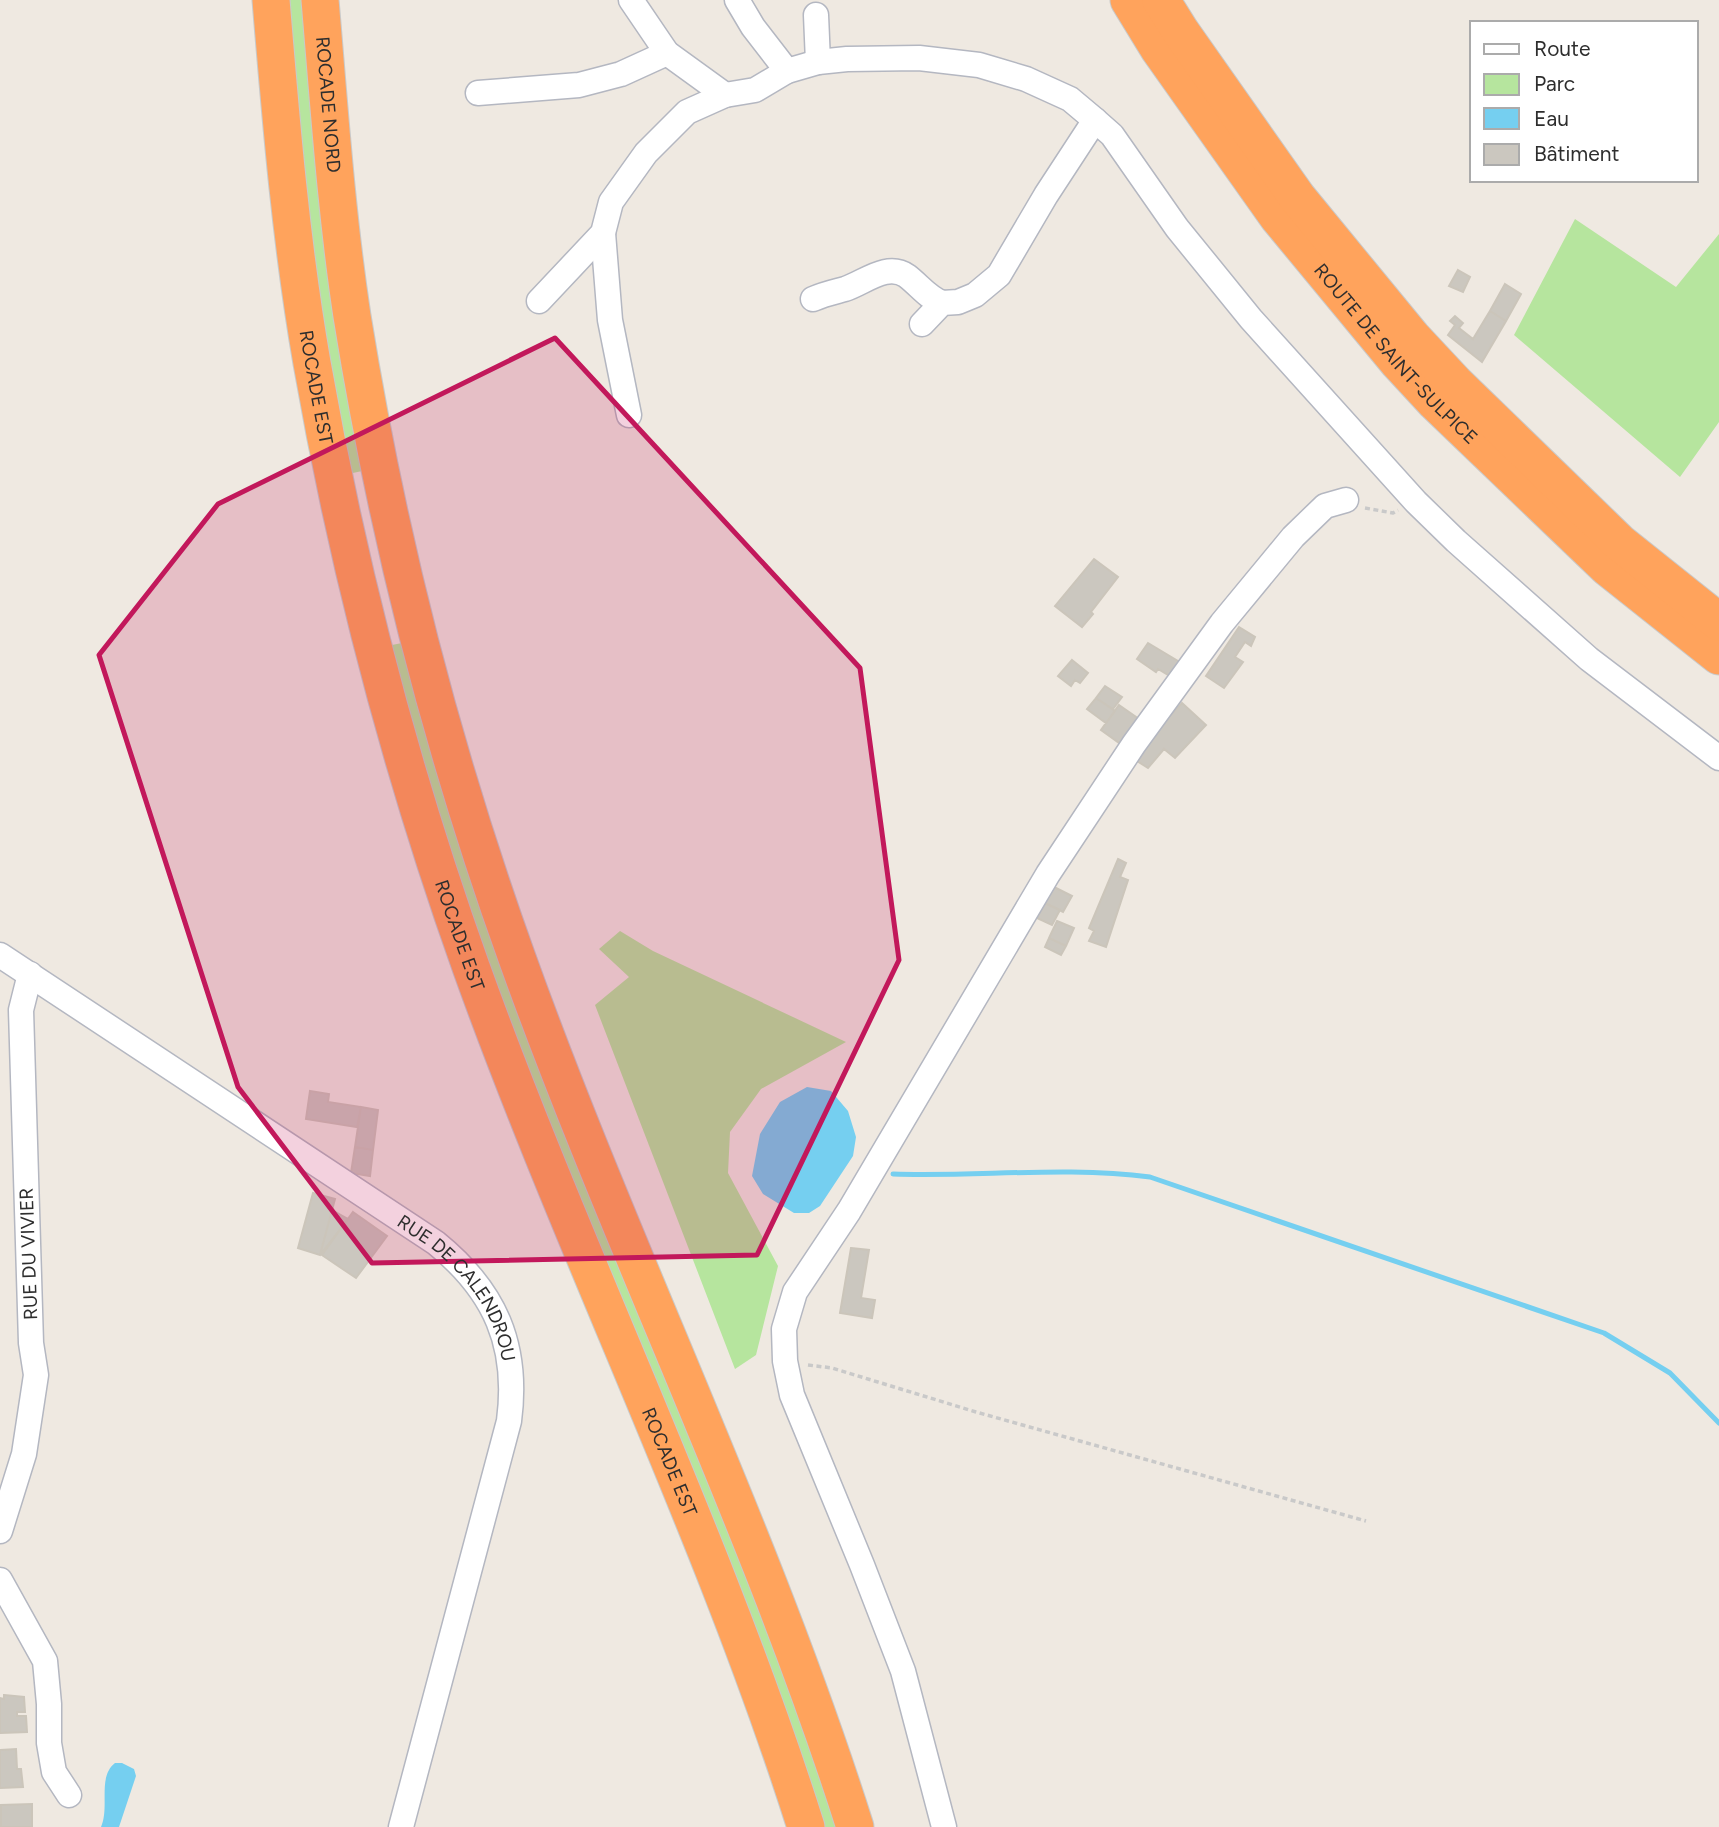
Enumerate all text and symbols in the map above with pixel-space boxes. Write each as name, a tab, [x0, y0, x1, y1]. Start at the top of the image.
legend	[1470, 21, 1698, 182]
street label: ROCADE NORD	[311, 36, 346, 174]
text: Route	[1534, 36, 1590, 61]
text: Parc	[1534, 71, 1575, 96]
text: Eau	[1534, 106, 1569, 131]
text: Bâtiment	[1534, 141, 1619, 166]
street label: ROUTE DE SAINT-SULPICE	[1309, 259, 1482, 449]
street label: ROCADE EST	[295, 328, 338, 447]
street label: ROCADE EST	[430, 877, 490, 994]
street label: RUE DU VIVIER	[15, 1187, 42, 1320]
street label: RUE DE CALENDROU	[393, 1210, 520, 1363]
street label: ROCADE EST	[637, 1404, 702, 1520]

